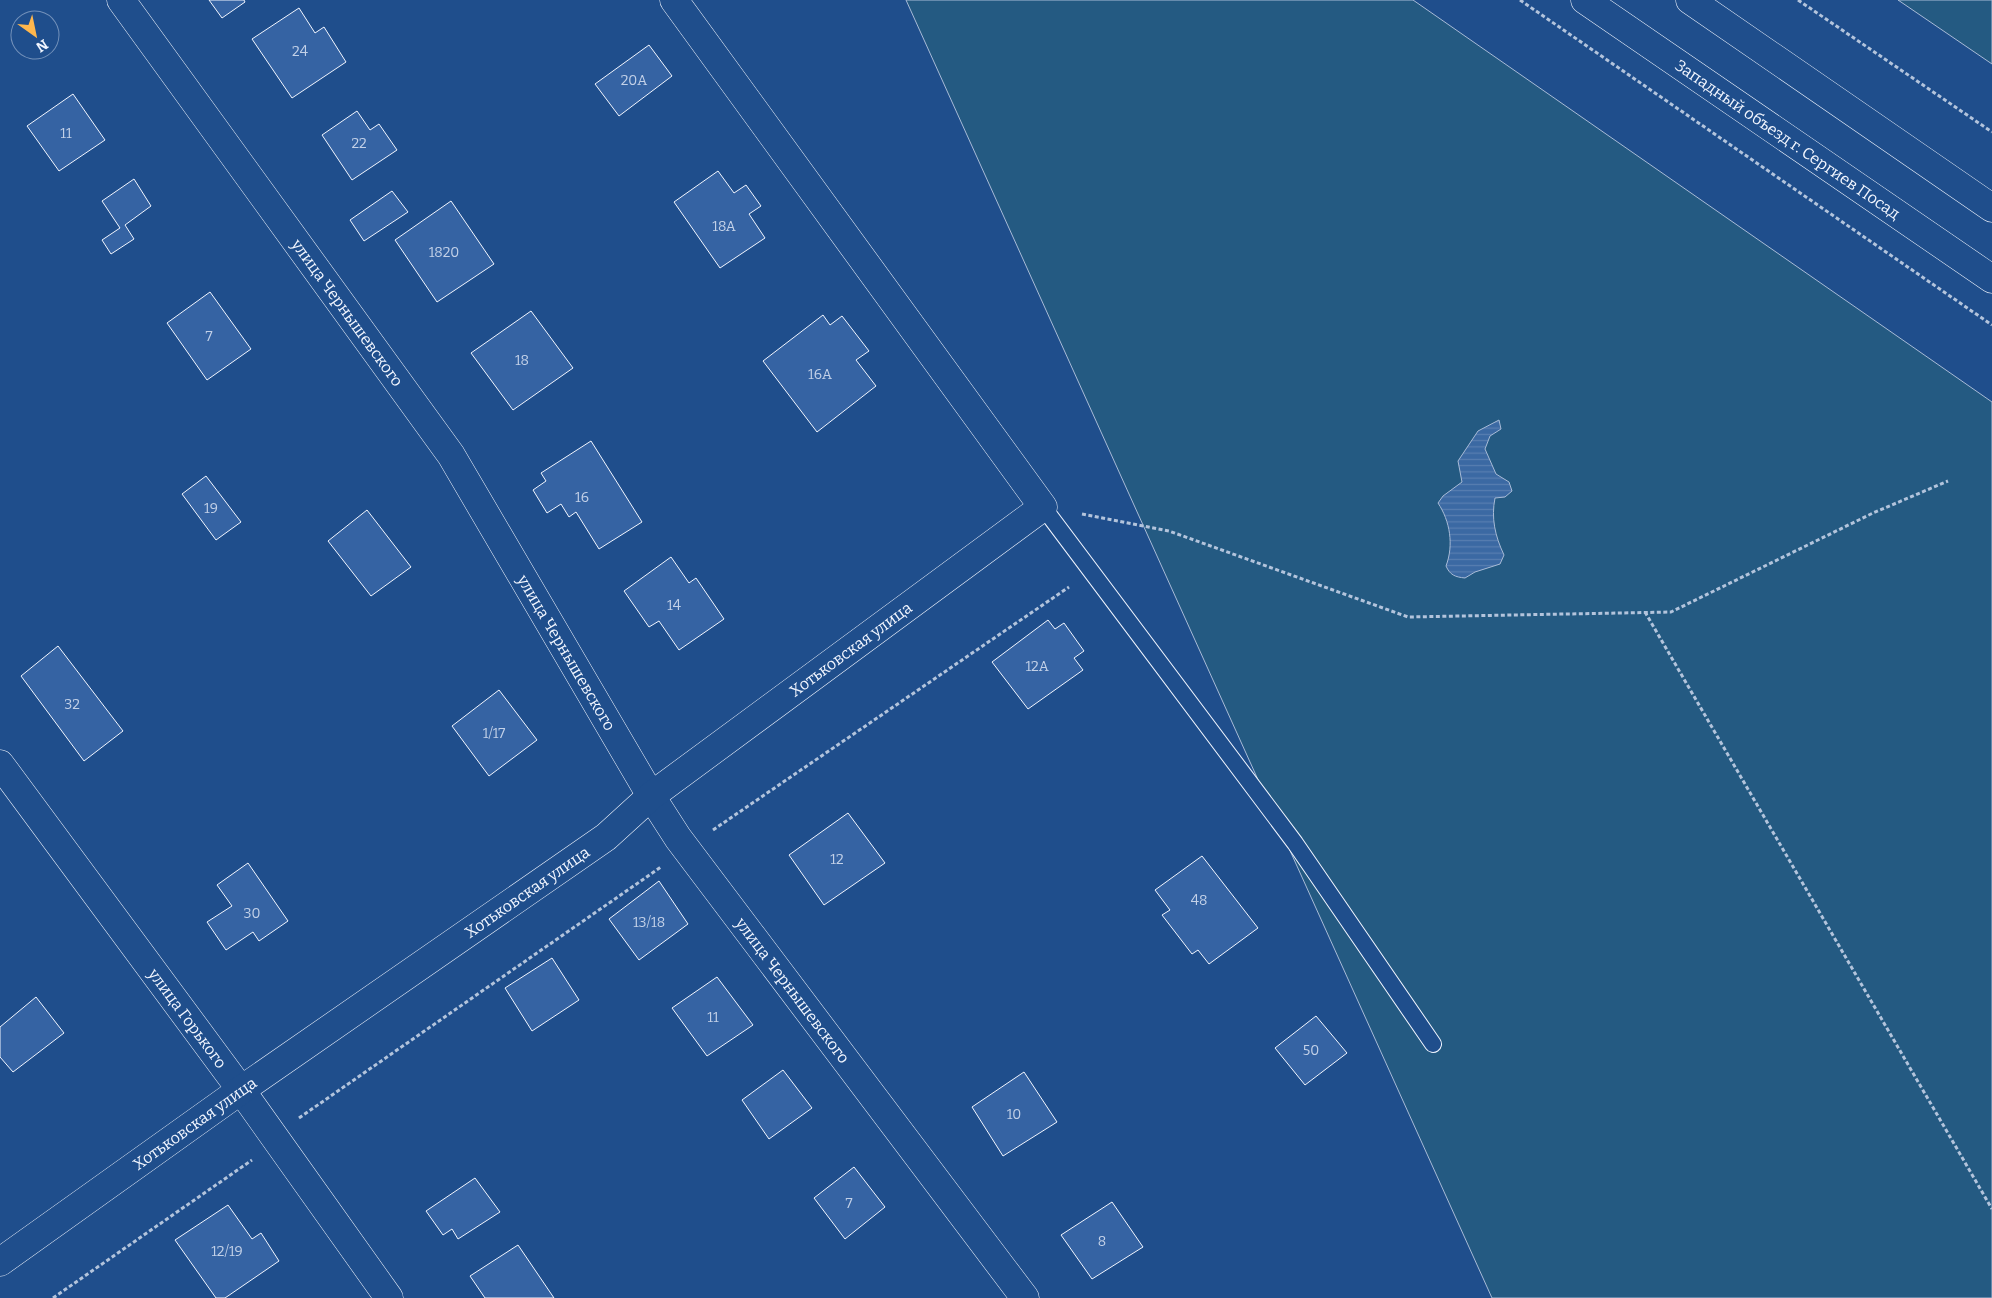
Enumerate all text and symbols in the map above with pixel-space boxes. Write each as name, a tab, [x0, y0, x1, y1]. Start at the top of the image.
north arrow	[10, 10, 60, 60]
text: N	[32, 35, 51, 56]
house number: 24	[292, 43, 308, 60]
street label: Западный объезд г. Сергиев Посад	[1672, 55, 1904, 223]
house number: 20А	[621, 72, 647, 89]
house number: 11	[60, 125, 72, 142]
house number: 22	[351, 135, 367, 152]
house number: 18А	[712, 218, 736, 235]
street label: улица Чернышевского	[287, 234, 407, 390]
house number: 1820	[429, 244, 459, 261]
house number: 7	[205, 328, 213, 345]
house number: 18	[515, 352, 529, 369]
house number: 16А	[808, 366, 832, 383]
house number: 16	[575, 489, 589, 506]
house number: 19	[204, 500, 218, 517]
street label: улица Чернышевского	[513, 570, 620, 734]
house number: 14	[667, 597, 681, 614]
street label: Хотьковская улица	[786, 597, 916, 700]
house number: 12А	[1025, 658, 1049, 675]
house number: 32	[64, 696, 80, 713]
house number: 1/17	[483, 725, 505, 742]
street label: Хотьковская улица	[461, 842, 593, 942]
house number: 12	[830, 851, 844, 868]
house number: 48	[1191, 892, 1207, 909]
house number: 30	[244, 905, 260, 922]
street label: улица Чернышевского	[731, 913, 854, 1067]
house number: 13/18	[633, 914, 665, 931]
street label: улица Горького	[144, 964, 231, 1072]
house number: 11	[707, 1009, 719, 1026]
house number: 50	[1303, 1042, 1319, 1059]
street label: Хотьковская улица	[129, 1073, 260, 1174]
house number: 10	[1007, 1106, 1021, 1123]
house number: 7	[845, 1195, 853, 1212]
house number: 8	[1098, 1233, 1106, 1250]
house number: 12/19	[211, 1243, 243, 1260]

